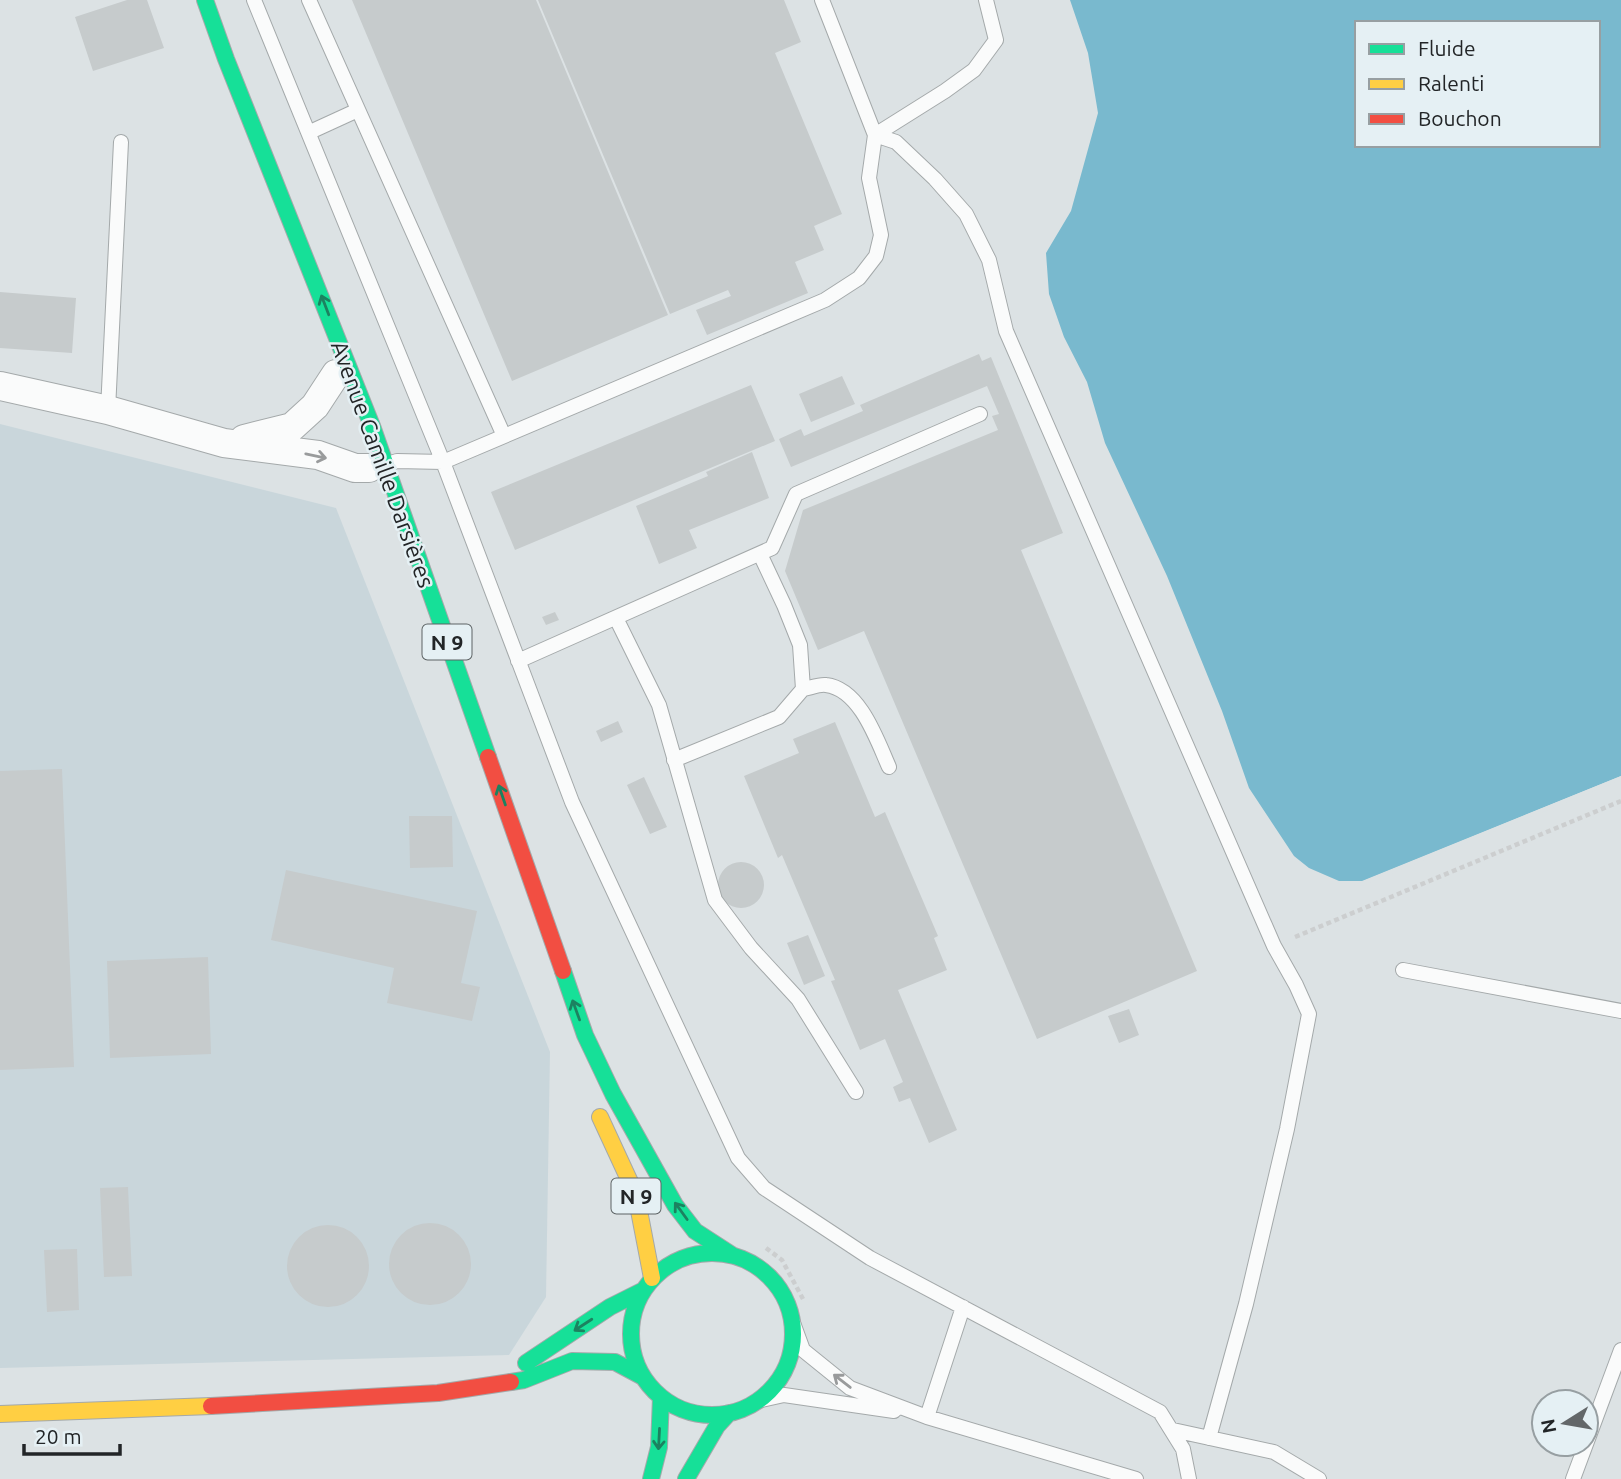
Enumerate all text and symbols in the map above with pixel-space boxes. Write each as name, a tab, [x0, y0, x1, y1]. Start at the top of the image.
legend	[1355, 21, 1600, 147]
text: Fluide	[1418, 36, 1476, 60]
text: Ralenti	[1418, 71, 1484, 95]
text: Bouchon	[1418, 106, 1502, 130]
one-way arrow	[317, 294, 330, 316]
street label: Avenue Camille Darsières	[327, 337, 439, 591]
one-way arrow	[304, 449, 327, 463]
road number: N 9	[422, 624, 472, 660]
one-way arrow	[494, 785, 507, 807]
one-way arrow	[568, 1000, 581, 1022]
road number: N 9	[612, 1178, 660, 1214]
one-way arrow	[674, 1202, 688, 1221]
one-way arrow	[574, 1318, 593, 1332]
one-way arrow	[833, 1373, 851, 1389]
north arrow	[1530, 1388, 1600, 1458]
scale bar	[24, 1412, 121, 1456]
text: N	[1536, 1417, 1560, 1435]
text: 20 m	[35, 1424, 82, 1448]
one-way arrow	[653, 1427, 666, 1450]

